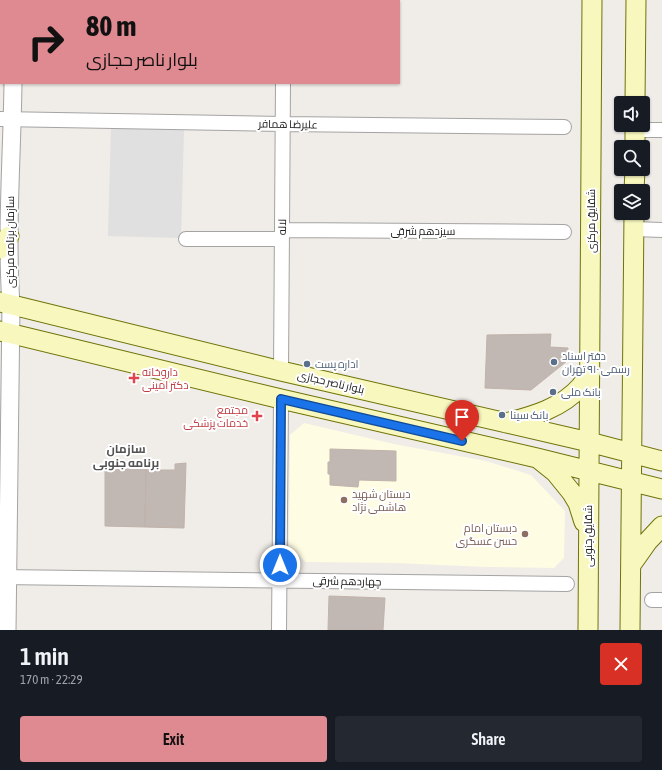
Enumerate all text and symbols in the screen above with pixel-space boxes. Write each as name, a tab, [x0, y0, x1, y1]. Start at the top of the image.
text: 80 m	[86, 10, 136, 42]
icon: right	[20, 16, 72, 68]
text: بلوار ناصر حجازی	[86, 49, 198, 70]
map controls	[614, 96, 650, 220]
button: sound	[614, 96, 650, 132]
street label: علیرضا همافر	[257, 117, 318, 132]
button: search	[614, 140, 650, 176]
button: layers	[614, 184, 650, 220]
street label: شقایق مرکزی	[585, 189, 598, 253]
street label: سازمان برنامه مرکزی	[4, 196, 17, 288]
street label: لاله	[276, 219, 288, 235]
street label: سیزدهم شرقی	[391, 225, 455, 239]
place label: دفتر اسناد رسمی ۹۱۰ تهران	[562, 350, 630, 376]
marker: دفتر اسناد رسمی ۹۱۰ تهران	[549, 357, 559, 367]
place label: اداره پست	[315, 358, 358, 371]
marker: اداره پست	[302, 359, 312, 369]
place label: داروخانه دکتر امینی	[142, 366, 188, 392]
street label: بلوار ناصر حجازی	[296, 368, 366, 397]
marker: داروخانه دکتر امینی	[129, 373, 139, 383]
place label: بانک ملی	[561, 386, 601, 399]
marker: بانک ملی	[548, 387, 558, 397]
pin	[445, 400, 479, 441]
place label: مجتمع خدمات پزشکی	[183, 404, 248, 430]
icon: arrive	[451, 406, 473, 428]
place label: بانک سینا	[510, 409, 548, 421]
marker: مجتمع خدمات پزشکی	[251, 410, 263, 422]
marker: بانک سینا	[497, 410, 507, 420]
district label: سازمان برنامه جنوبی	[93, 442, 159, 471]
place label: دبستان شهید هاشمی نژاد	[352, 488, 411, 514]
marker: دبستان شهید هاشمی نژاد	[339, 495, 349, 505]
street label: شقایق جنوبی	[582, 505, 595, 567]
place label: دبستان امام حسن عسگری	[456, 522, 517, 548]
marker: دبستان امام حسن عسگری	[520, 529, 530, 539]
position arrow	[259, 544, 301, 586]
street label: چهاردهم شرقی	[312, 574, 381, 590]
text: 1 min	[20, 643, 69, 670]
button: close	[600, 643, 642, 685]
text: 170 m · 22:29	[20, 672, 83, 687]
button: Exit	[20, 716, 327, 762]
button: Share	[335, 716, 642, 762]

